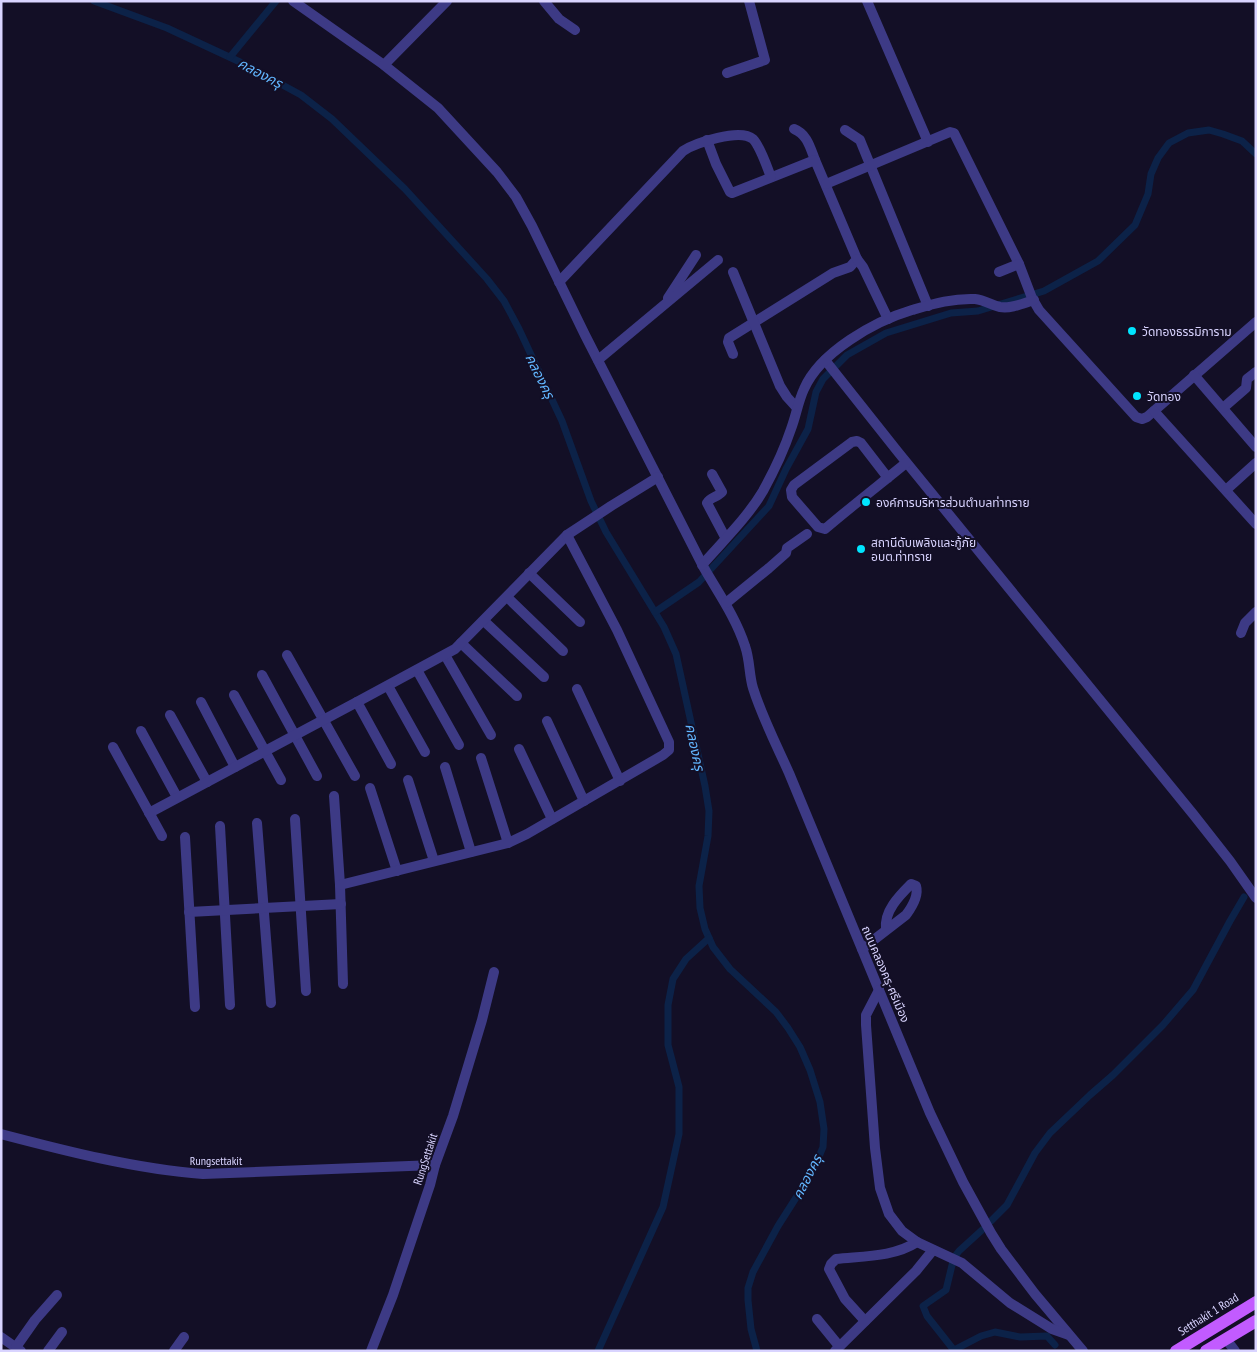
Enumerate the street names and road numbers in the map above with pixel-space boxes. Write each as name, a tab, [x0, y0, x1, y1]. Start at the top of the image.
street label: ถนนคลองครุ-ศรีเมือง	[859, 923, 913, 1025]
street label: RungSettakit	[410, 1131, 441, 1187]
street label: Rungsettakit	[190, 1153, 243, 1168]
street label: Setthakit 1 Road	[1175, 1290, 1241, 1338]

